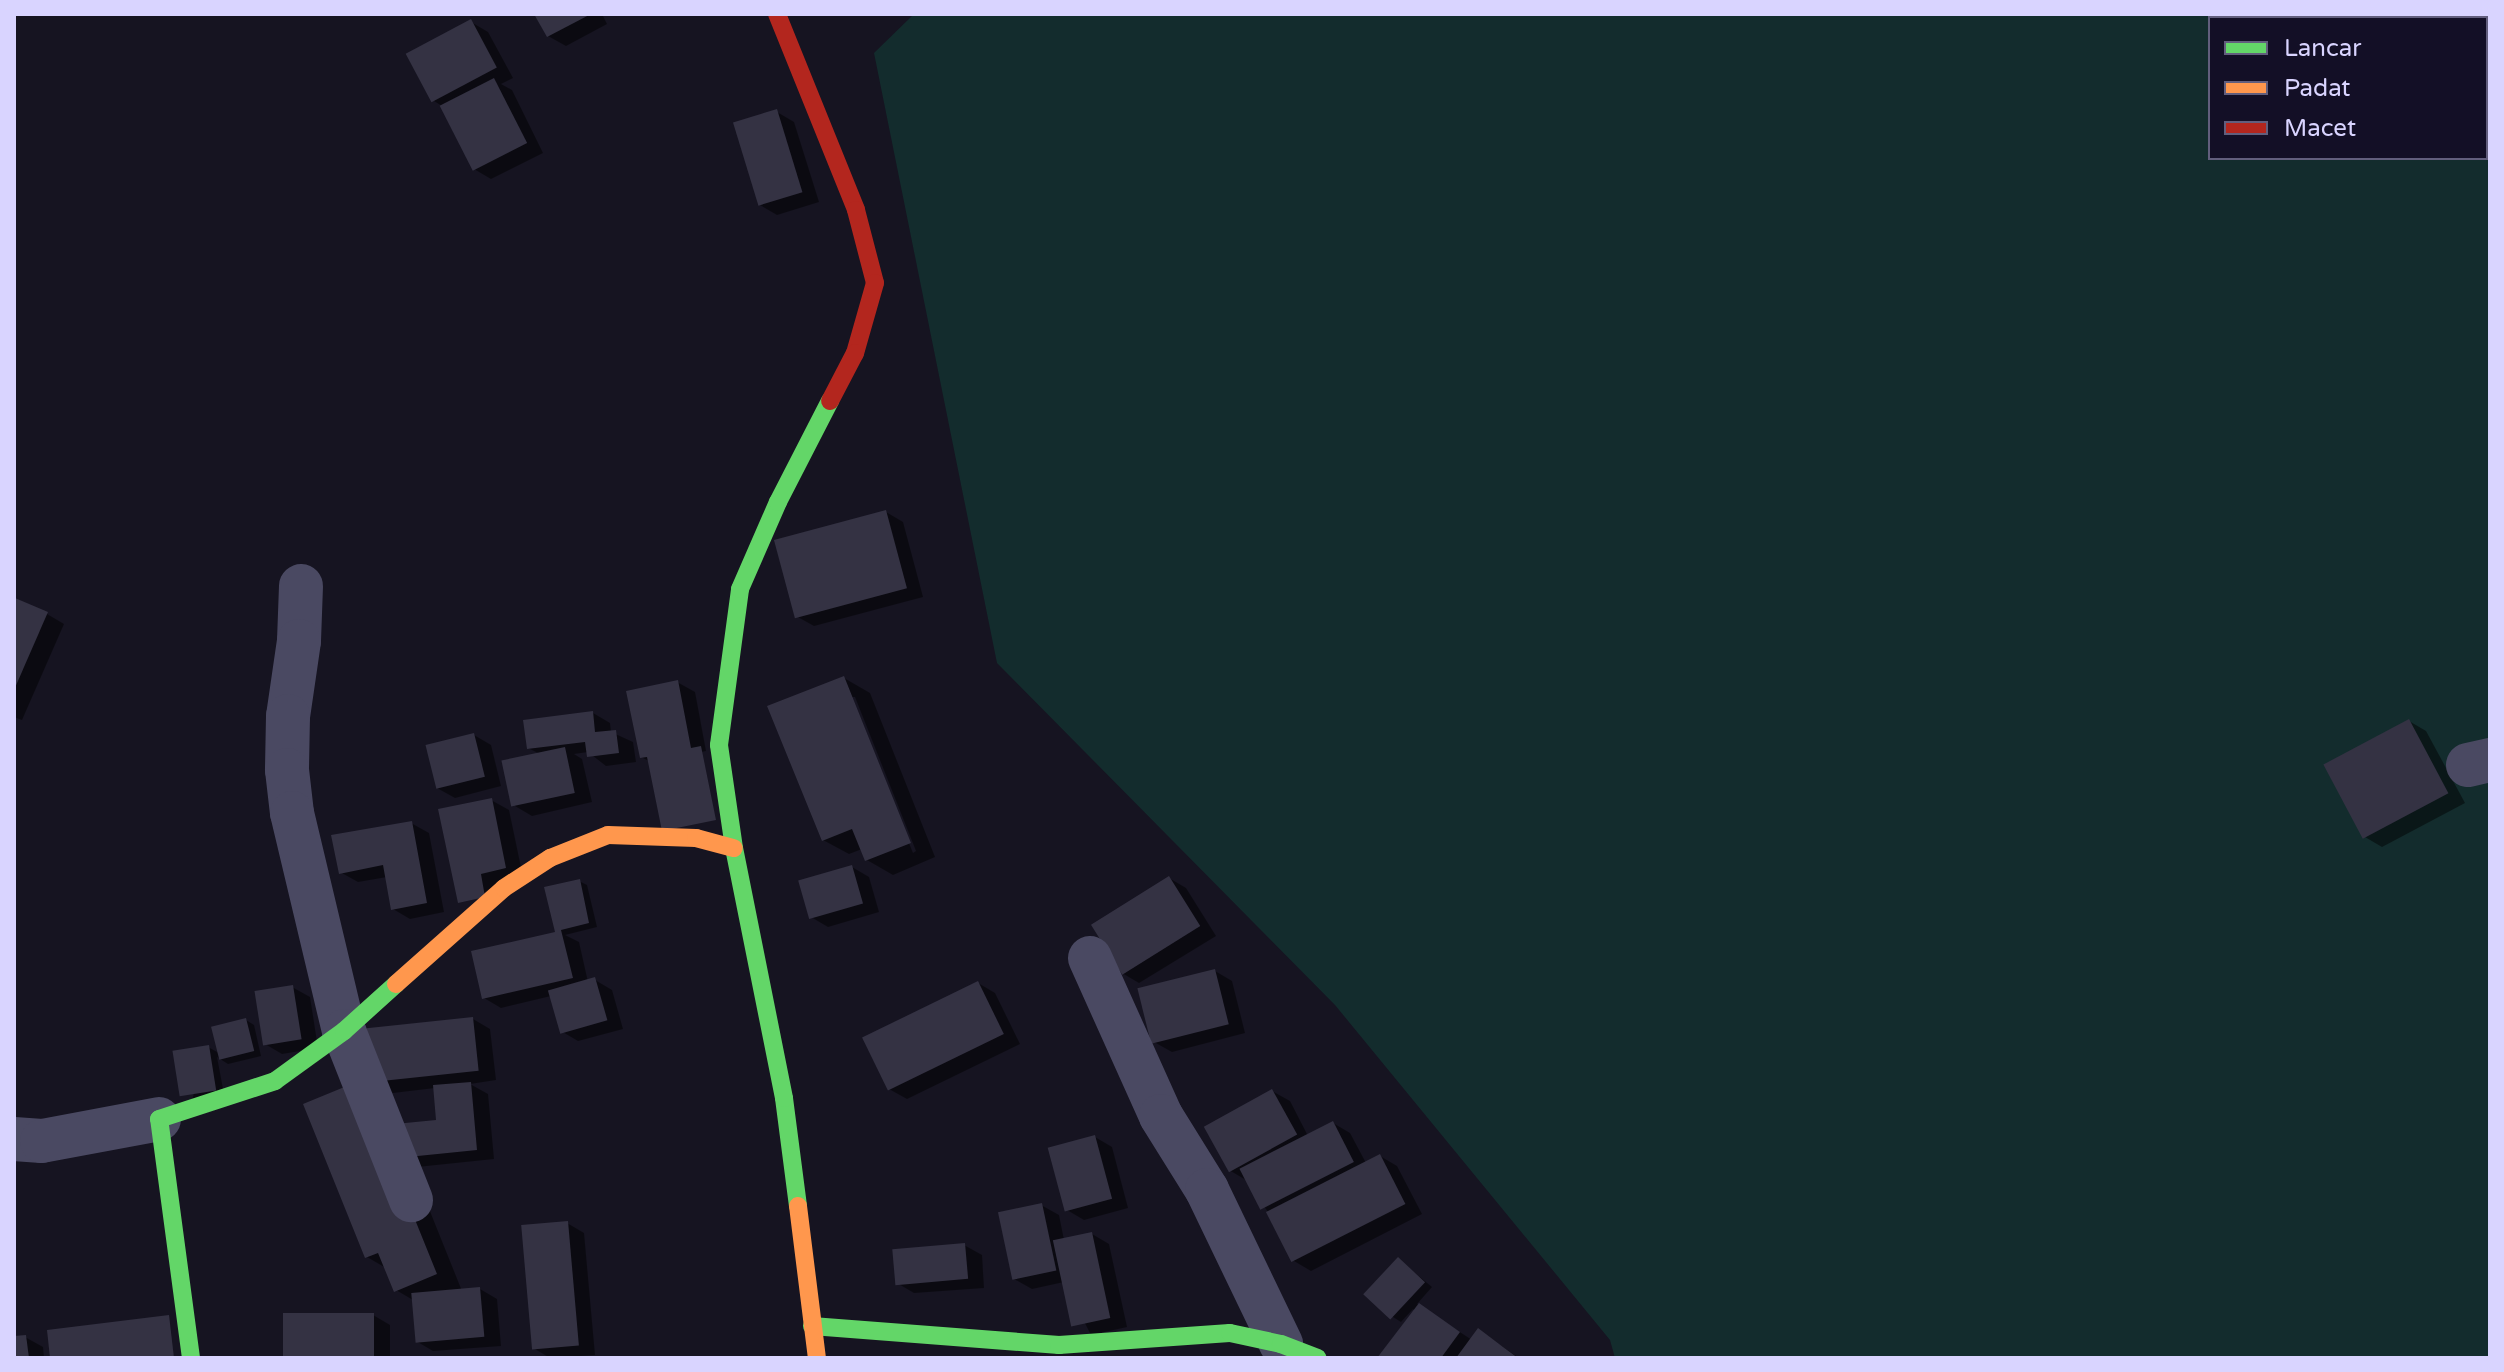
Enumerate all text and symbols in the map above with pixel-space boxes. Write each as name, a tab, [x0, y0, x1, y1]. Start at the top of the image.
legend	[2208, 16, 2488, 160]
text: Lancar	[2284, 34, 2361, 63]
text: Padat	[2284, 74, 2351, 103]
text: Macet	[2284, 114, 2356, 143]

